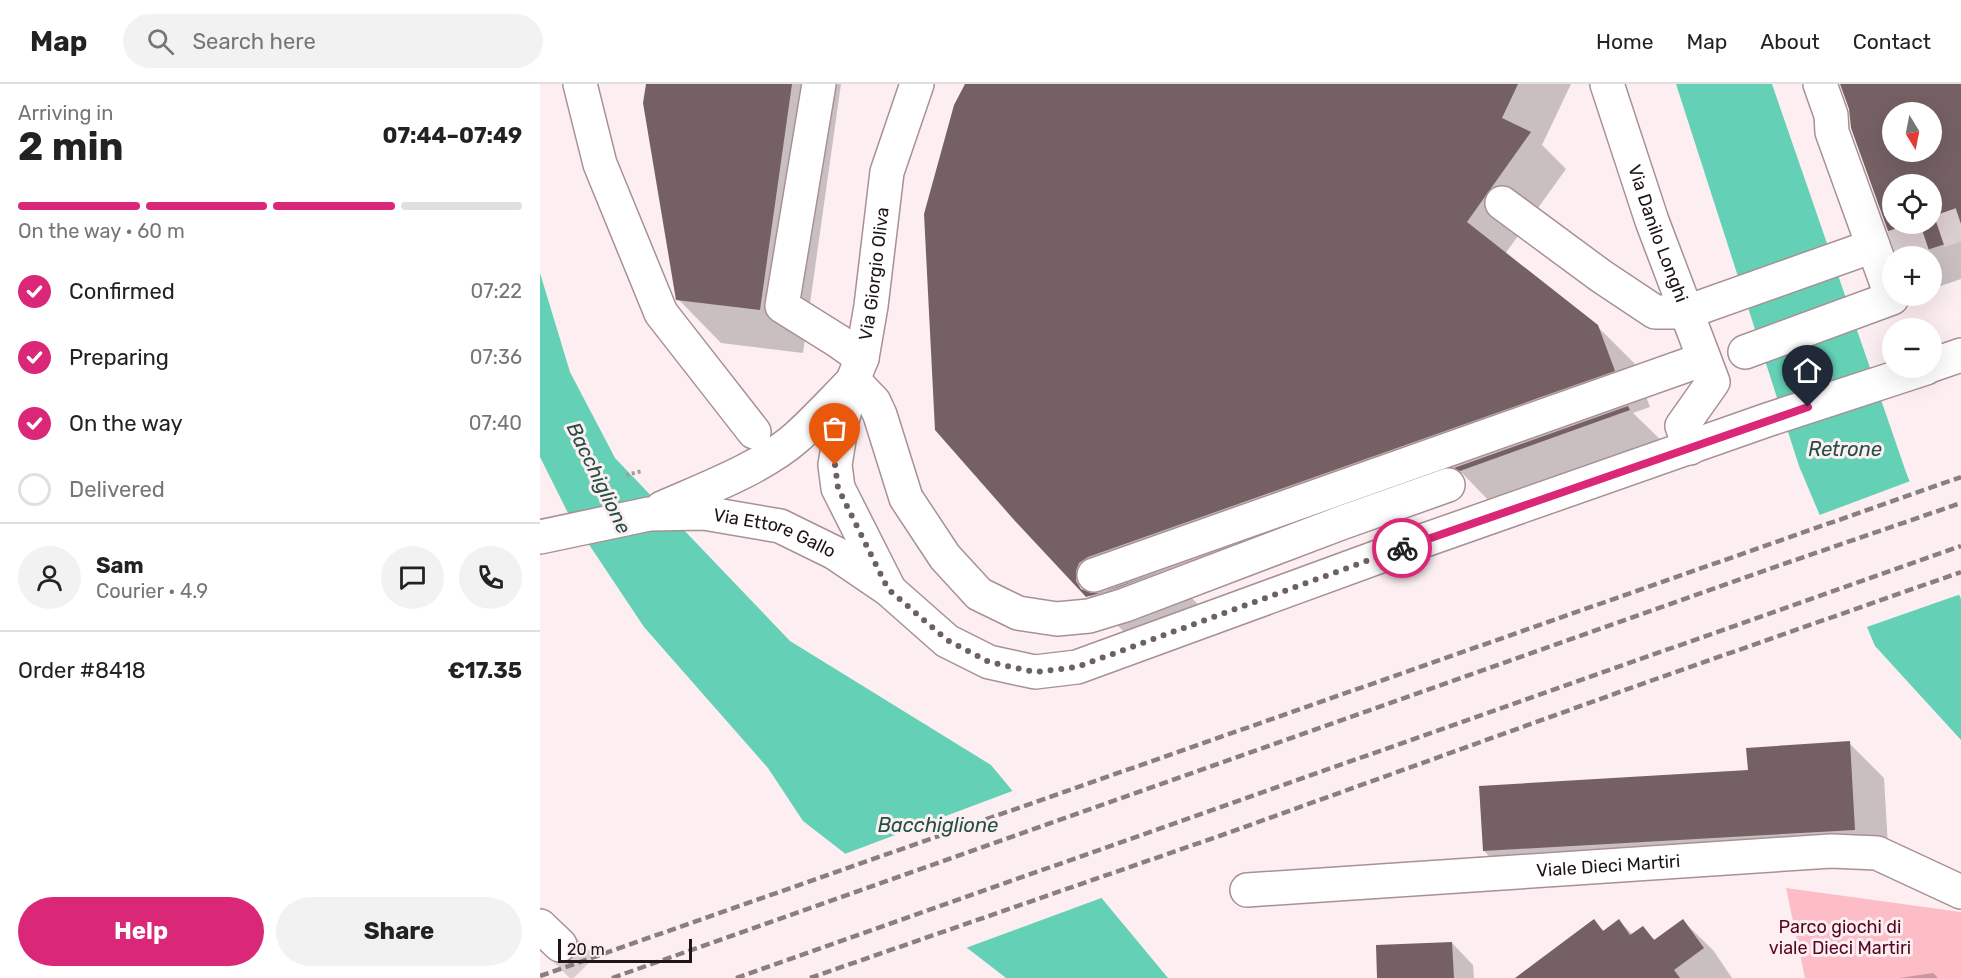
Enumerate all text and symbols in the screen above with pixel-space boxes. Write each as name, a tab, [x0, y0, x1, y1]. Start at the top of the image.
search box	[123, 14, 543, 68]
text: Map	[30, 25, 87, 58]
icon: search	[144, 25, 177, 58]
text: Search here	[192, 28, 316, 55]
text: Home	[1596, 29, 1653, 54]
text: Map	[1686, 29, 1727, 54]
text: About	[1760, 29, 1820, 54]
text: Contact	[1853, 29, 1931, 54]
text: Arriving in	[18, 101, 113, 125]
north arrow	[1882, 102, 1942, 162]
map controls	[1882, 102, 1942, 378]
text: 07:44–07:49	[382, 122, 522, 149]
text: 2 min	[18, 124, 124, 170]
street label: Via Danilo Longhi	[1623, 162, 1693, 305]
button: locate	[1882, 174, 1942, 234]
street label: Via Giorgio Oliva	[854, 206, 894, 342]
text: On the way · 60 m	[18, 219, 185, 243]
button: +	[1882, 246, 1942, 306]
icon: check	[18, 275, 51, 308]
text: Confirmed	[69, 278, 175, 305]
text: 07:22	[470, 279, 522, 303]
button: −	[1882, 318, 1942, 378]
icon: check	[18, 341, 51, 374]
text: Preparing	[69, 344, 169, 371]
text: 07:36	[470, 345, 522, 369]
pin	[1782, 345, 1833, 407]
icon: home	[1791, 354, 1824, 387]
pin	[809, 403, 860, 465]
icon: check	[18, 407, 51, 440]
text: On the way	[69, 410, 183, 437]
text: 07:40	[469, 411, 522, 435]
icon: bag	[818, 412, 851, 445]
water label: Bacchiglione	[562, 419, 636, 537]
water label: Retrone	[1808, 437, 1882, 461]
text: Delivered	[69, 476, 165, 503]
street label: Via Ettore Gallo	[712, 504, 839, 563]
courier	[1372, 518, 1432, 578]
icon: bike	[1386, 532, 1419, 565]
button: person	[18, 546, 81, 609]
button: chat	[381, 546, 444, 609]
button: phone	[459, 546, 522, 609]
text: Sam	[96, 552, 144, 579]
text: Courier · 4.9	[96, 579, 208, 603]
text: Order #8418	[18, 657, 146, 684]
text: €17.35	[447, 657, 522, 684]
water label: Bacchiglione	[878, 813, 998, 837]
street label: Viale Dieci Martiri	[1536, 850, 1681, 882]
button: Help	[18, 897, 264, 966]
button: Share	[276, 897, 522, 966]
park label: Parco giochi di viale Dieci Martiri	[1769, 916, 1911, 959]
scale bar	[558, 936, 692, 964]
text: 20 m	[567, 940, 605, 959]

